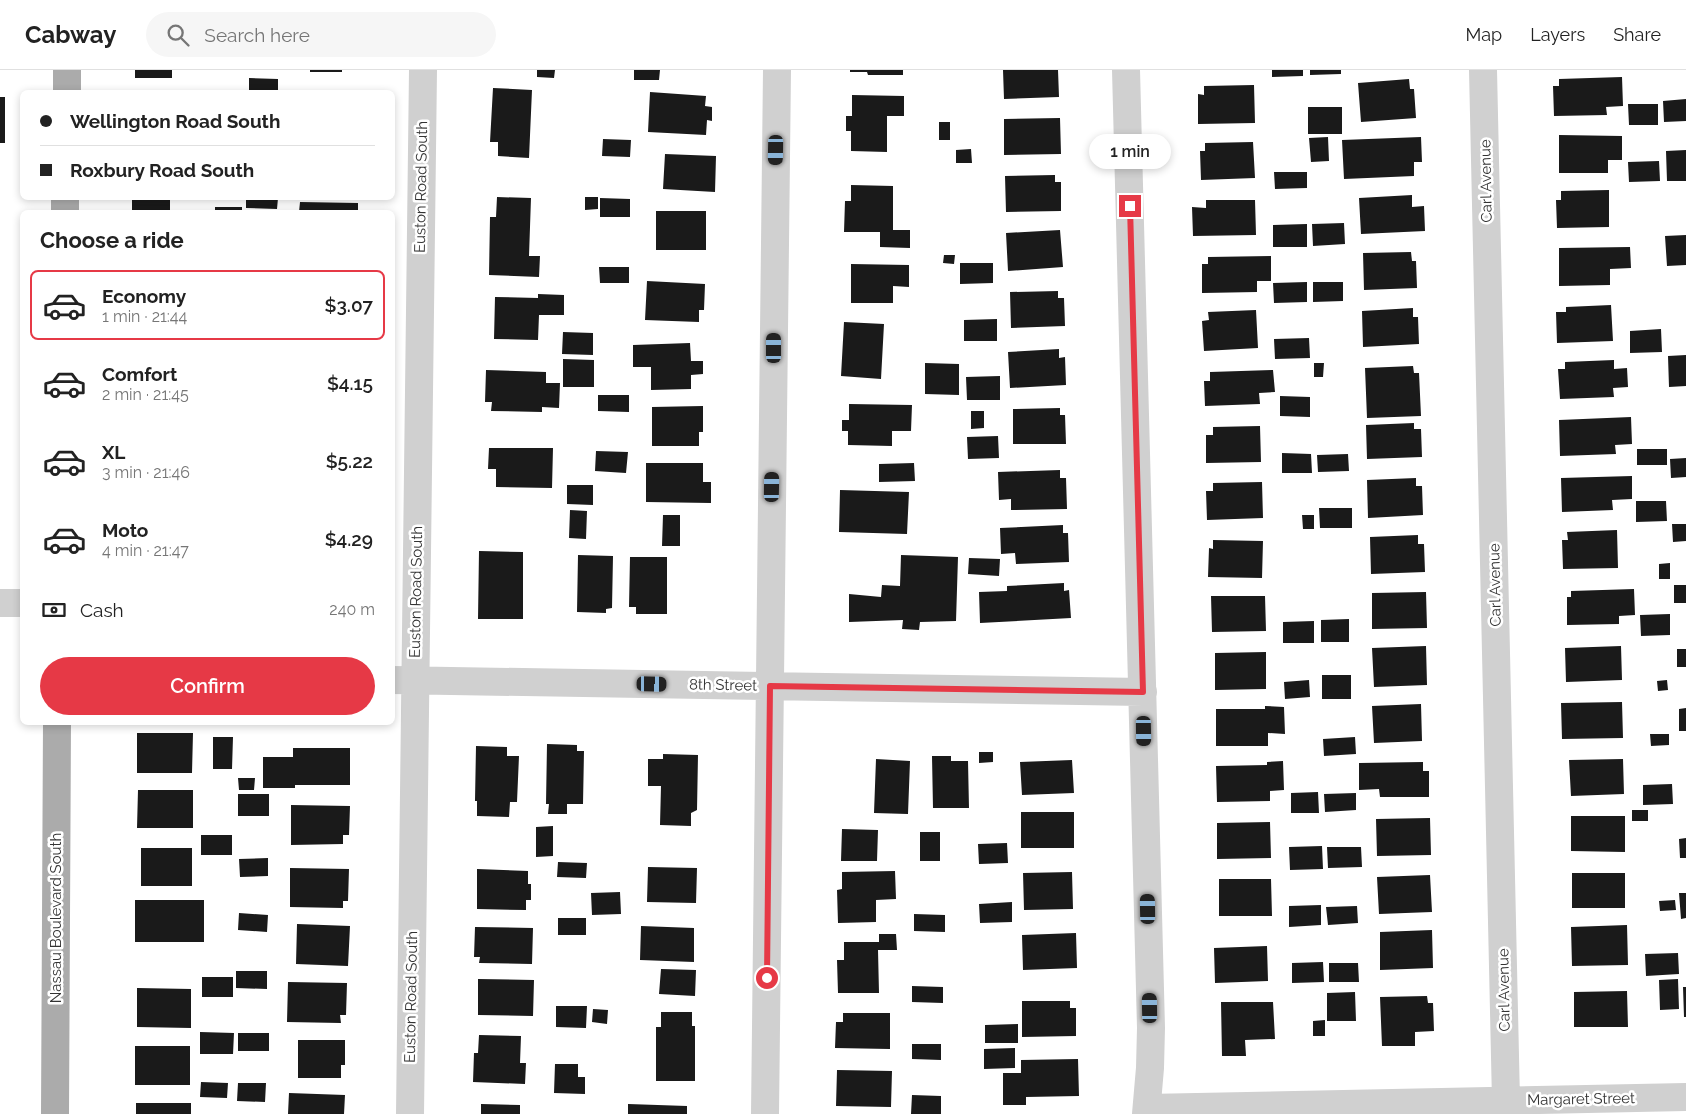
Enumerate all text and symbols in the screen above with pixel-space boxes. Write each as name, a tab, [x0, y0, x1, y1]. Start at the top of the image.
search box	[146, 12, 496, 57]
text: Cabway	[25, 20, 116, 49]
icon: search	[164, 21, 192, 49]
text: Search here	[204, 24, 310, 46]
text: Map	[1466, 24, 1502, 45]
text: Layers	[1530, 24, 1585, 45]
text: Share	[1613, 24, 1661, 45]
text: Wellington Road South	[70, 110, 280, 132]
street label: Euston Road South	[411, 121, 431, 253]
callout: 1 min	[1089, 134, 1171, 168]
car	[768, 135, 783, 165]
street label: Carl Avenue	[1476, 139, 1496, 223]
text: 1 min	[1110, 142, 1150, 161]
text: Roxbury Road South	[70, 159, 254, 181]
route end	[1119, 195, 1141, 217]
text: Choose a ride	[40, 227, 184, 253]
icon: car	[42, 283, 87, 328]
text: Economy	[102, 285, 186, 307]
text: $3.07	[325, 294, 373, 316]
text: 1 min · 21:44	[102, 307, 187, 326]
car	[766, 333, 781, 363]
icon: car	[42, 361, 87, 406]
text: Comfort	[102, 363, 177, 385]
text: $4.15	[327, 372, 373, 394]
text: 2 min · 21:45	[102, 385, 189, 404]
icon: car	[42, 439, 87, 484]
text: XL	[102, 441, 125, 463]
text: $5.22	[326, 450, 373, 472]
text: 3 min · 21:46	[102, 463, 190, 482]
car	[764, 472, 779, 502]
icon: car	[42, 517, 87, 562]
text: Moto	[102, 519, 148, 541]
street label: Euston Road South	[406, 526, 426, 658]
text: $4.29	[325, 528, 373, 550]
text: 4 min · 21:47	[102, 541, 189, 560]
street label: Carl Avenue	[1485, 543, 1505, 627]
icon: cash	[40, 596, 68, 624]
text: Cash	[80, 599, 124, 621]
text: 240 m	[329, 600, 375, 619]
button: Confirm	[40, 657, 375, 715]
street label: 8th Street	[689, 675, 757, 695]
car	[636, 676, 667, 692]
car	[1136, 716, 1151, 746]
street label: Nassau Boulevard South	[47, 833, 65, 1003]
car	[1140, 894, 1155, 924]
street label: Euston Road South	[401, 931, 421, 1063]
street label: Carl Avenue	[1494, 948, 1514, 1032]
route start	[756, 967, 778, 989]
car	[1142, 993, 1157, 1023]
street label: Margaret Street	[1527, 1089, 1635, 1109]

